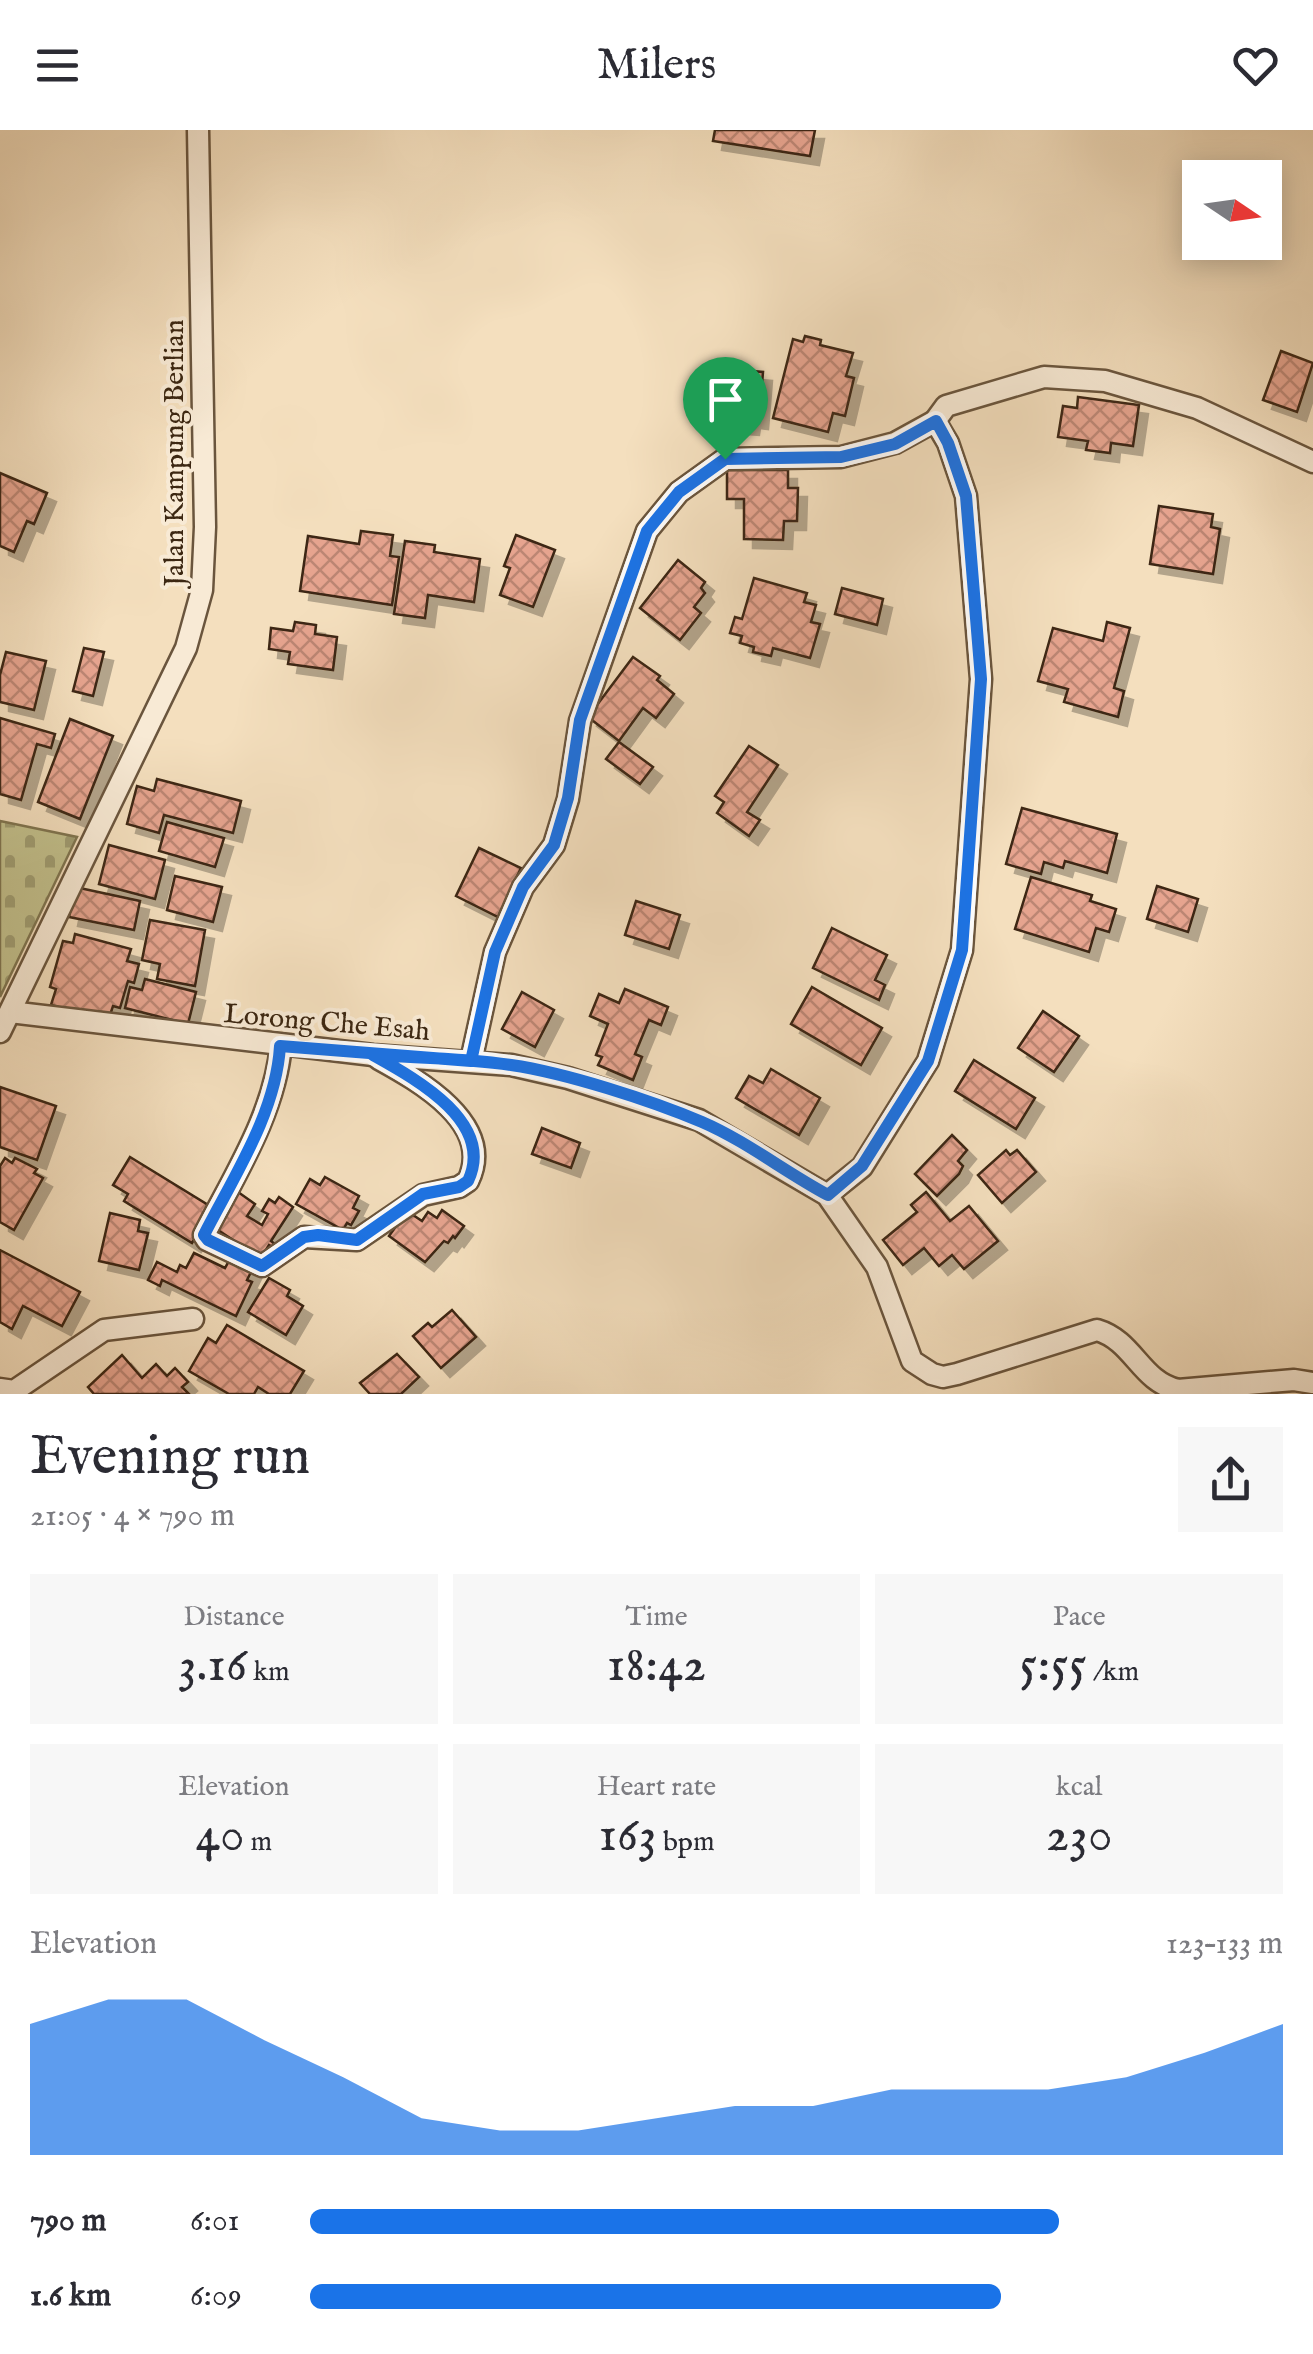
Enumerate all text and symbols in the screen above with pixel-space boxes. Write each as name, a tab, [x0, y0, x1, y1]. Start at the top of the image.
text: Milers	[597, 37, 716, 94]
icon: menu	[30, 38, 85, 93]
icon: heart	[1228, 38, 1283, 93]
north arrow	[1182, 160, 1282, 260]
map controls	[1182, 160, 1282, 260]
street label: Jalan Kampung Berlian	[158, 319, 193, 590]
pin	[683, 357, 768, 460]
icon: arrive	[698, 372, 753, 427]
street label: Lorong Che Esah	[222, 997, 431, 1050]
text: Evening run	[30, 1423, 310, 1493]
button: share	[1178, 1427, 1283, 1532]
text: 21:05 · 4 × 790 m	[30, 1496, 235, 1537]
text: Distance	[183, 1600, 284, 1635]
text: Time	[625, 1600, 688, 1635]
text: Pace	[1053, 1600, 1106, 1635]
text: 3.16	[178, 1635, 247, 1698]
text: 18:42	[607, 1635, 706, 1698]
text: 5:55	[1019, 1635, 1087, 1698]
text: km	[247, 1655, 290, 1690]
text: /km	[1087, 1655, 1139, 1690]
text: Elevation	[178, 1770, 289, 1805]
text: Heart rate	[597, 1770, 716, 1805]
text: kcal	[1056, 1770, 1102, 1805]
text: 40	[195, 1805, 244, 1868]
text: 163	[598, 1805, 657, 1868]
text: 230	[1046, 1805, 1113, 1868]
text: m	[244, 1825, 272, 1860]
text: bpm	[657, 1825, 715, 1860]
text: Elevation	[30, 1924, 157, 1965]
text: 123–133 m	[1166, 1924, 1283, 1965]
text: 790 m	[30, 2201, 106, 2242]
text: 6:01	[190, 2201, 239, 2242]
text: 1.6 km	[30, 2276, 111, 2317]
text: 6:09	[190, 2276, 242, 2317]

